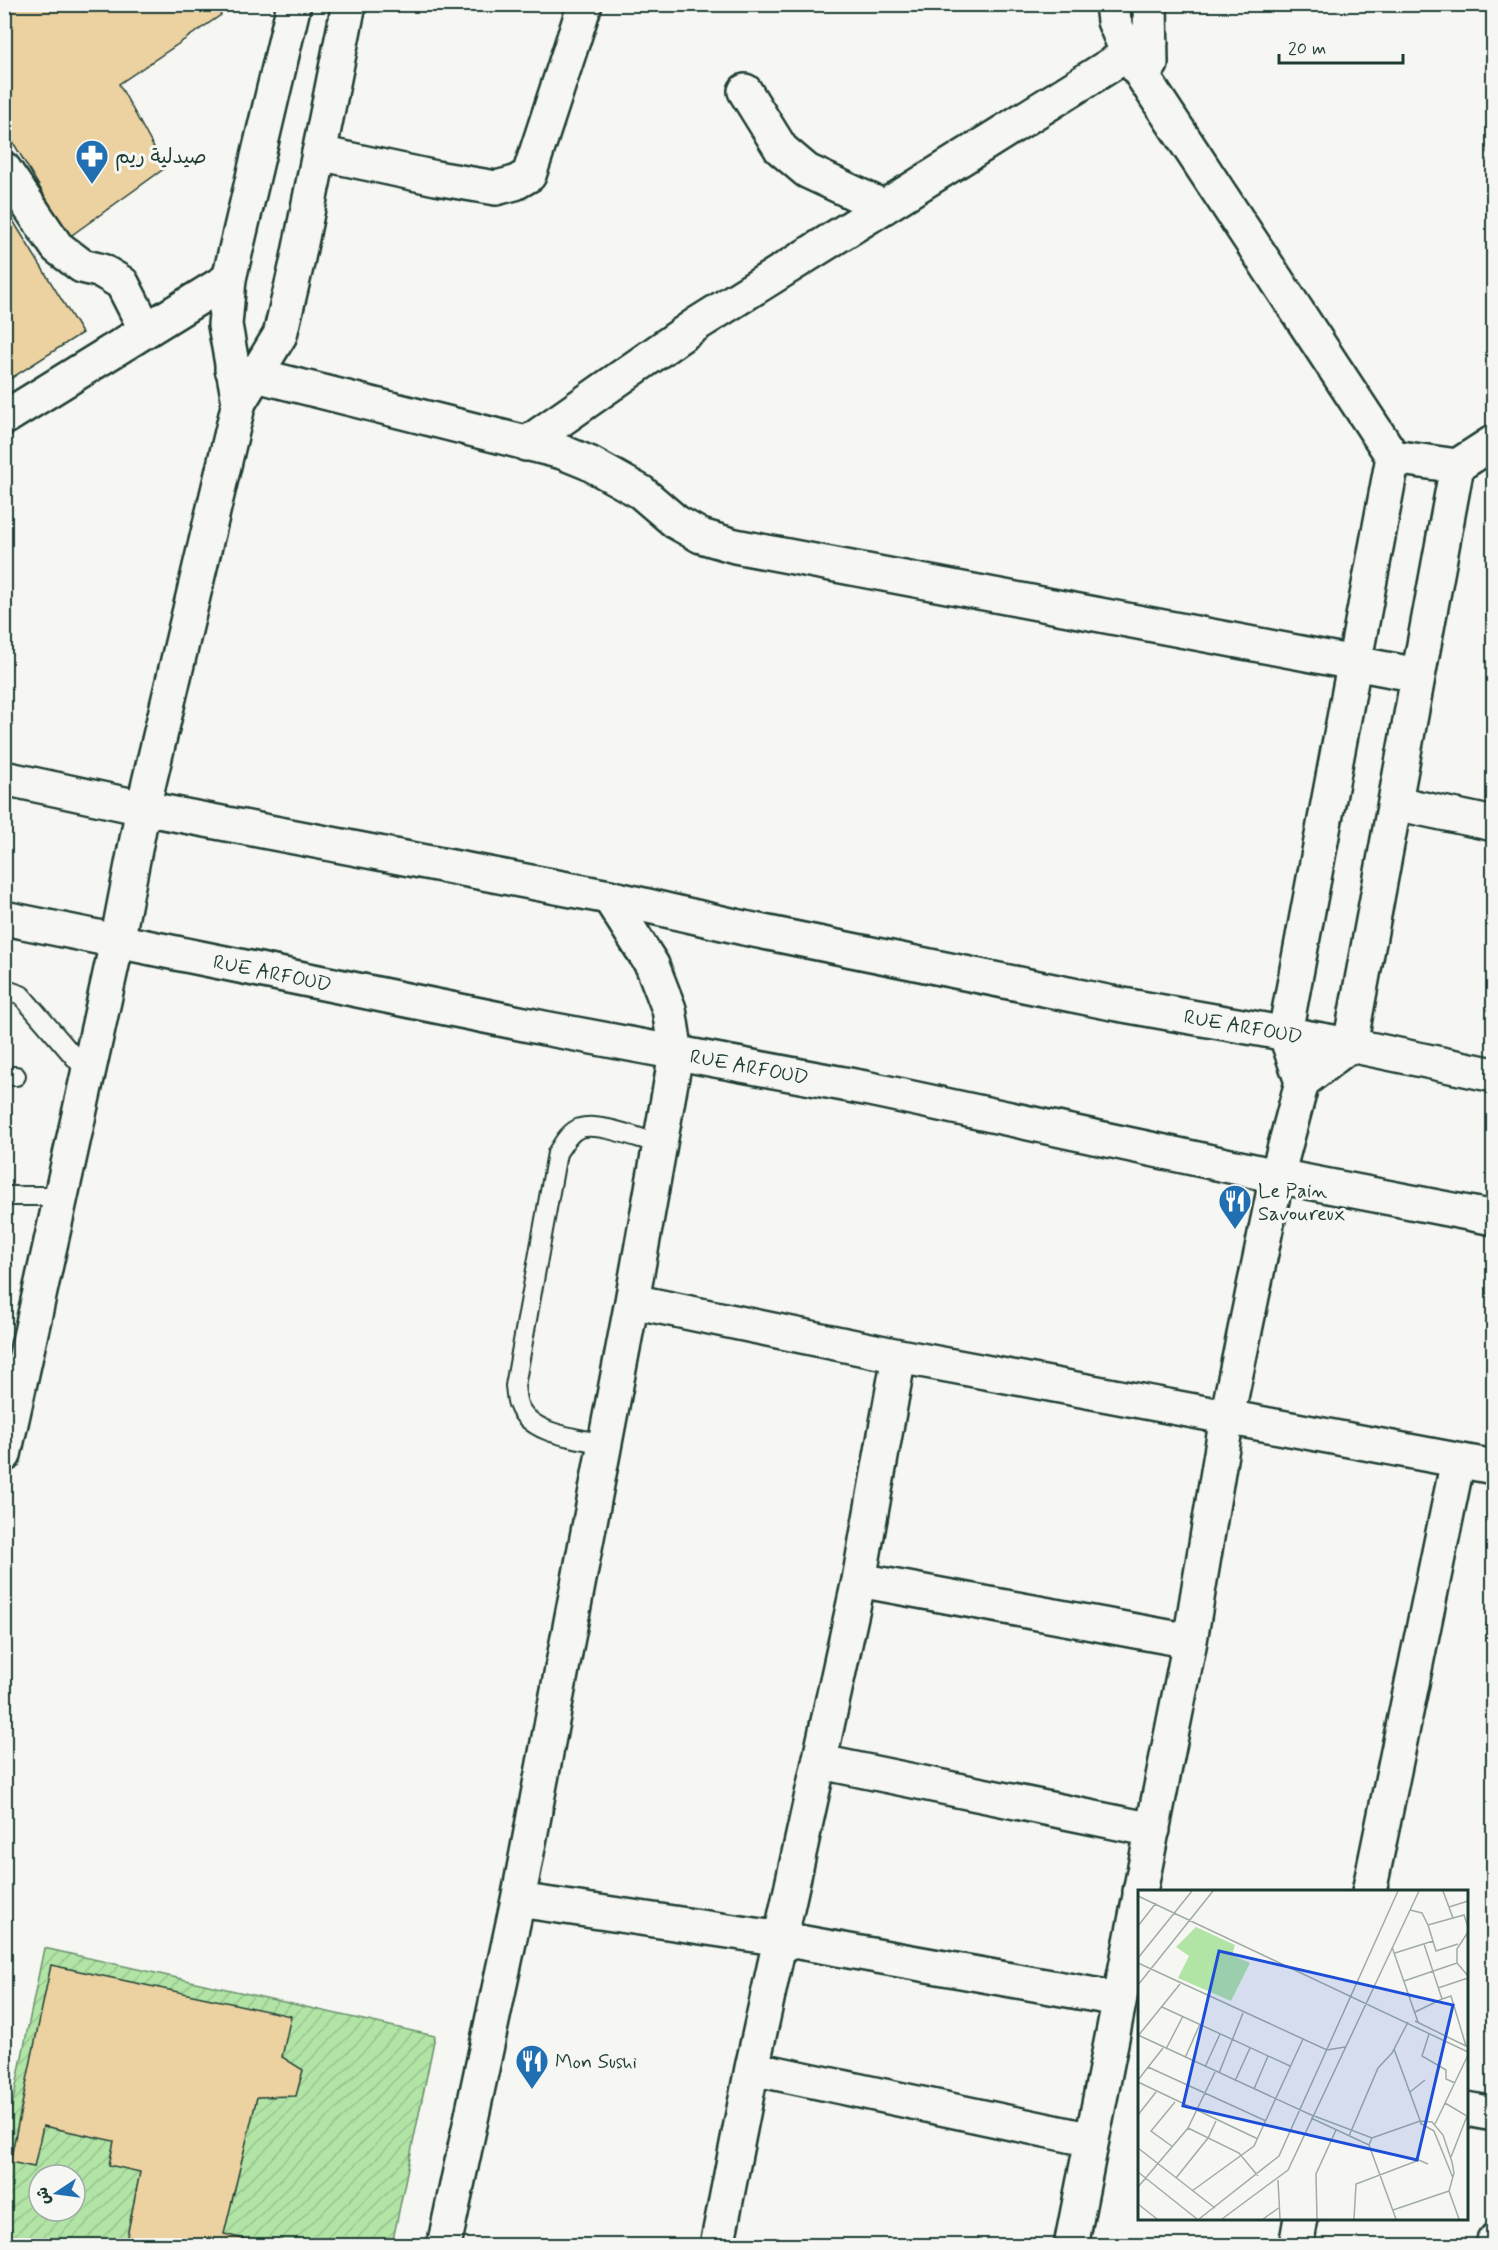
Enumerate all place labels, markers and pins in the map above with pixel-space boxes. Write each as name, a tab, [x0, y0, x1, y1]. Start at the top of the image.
pharmacy icon: صيدلية ريم	[74, 138, 110, 185]
place label: صيدلية ريم	[115, 144, 207, 171]
place label: Le Pain Savoureux	[1258, 1178, 1346, 1228]
restaurant icon: Le Pain Savoureux	[1217, 1183, 1253, 1230]
restaurant icon: Mon Sushi	[514, 2043, 550, 2090]
place label: Mon Sushi	[555, 2049, 637, 2076]

